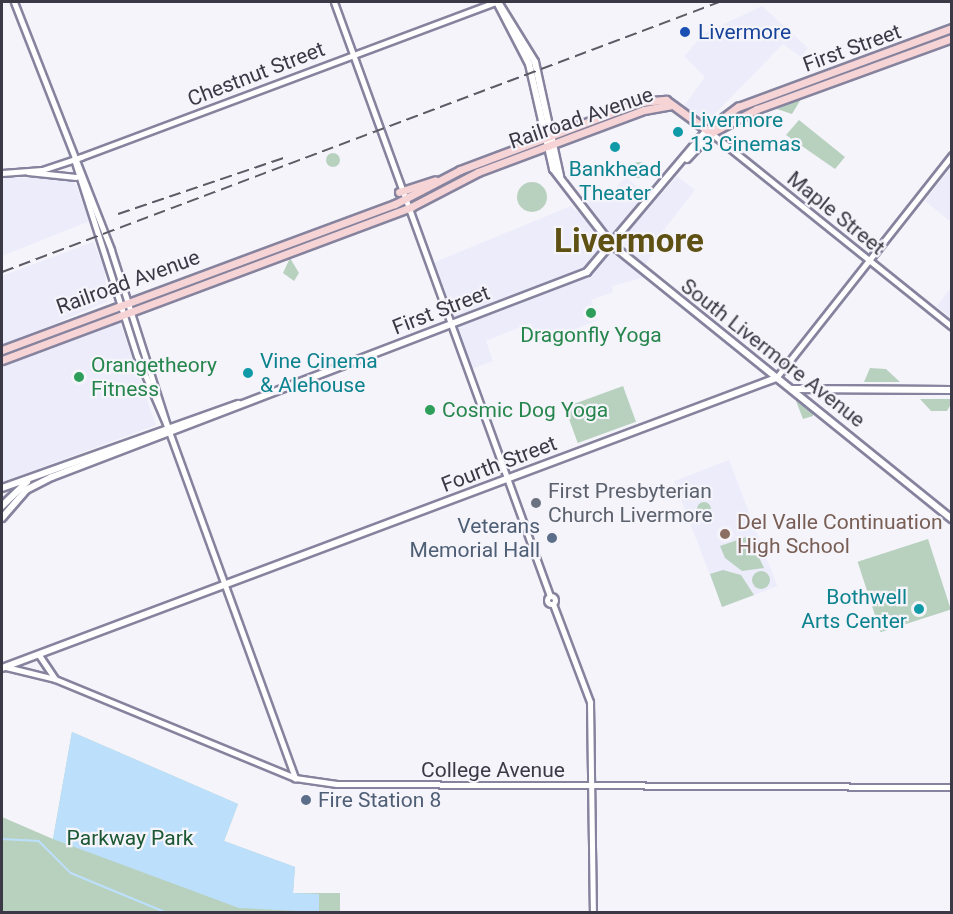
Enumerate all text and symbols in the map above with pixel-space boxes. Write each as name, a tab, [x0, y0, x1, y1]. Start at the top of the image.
place label: Livermore	[698, 19, 791, 45]
street label: First Street	[800, 19, 904, 77]
marker: Livermore	[676, 23, 694, 41]
street label: Chestnut Street	[184, 36, 328, 112]
street label: Railroad Avenue	[506, 82, 656, 154]
place label: Livermore 13 Cinemas	[690, 107, 801, 157]
marker: Livermore 13 Cinemas	[671, 125, 685, 139]
marker: Bankhead Theater	[608, 140, 622, 154]
place label: Bankhead Theater	[569, 156, 661, 206]
street label: Maple Street	[782, 166, 890, 260]
district label: Livermore	[554, 221, 704, 261]
street label: Railroad Avenue	[53, 244, 203, 320]
street label: South Livermore Avenue	[676, 273, 870, 433]
street label: First Street	[389, 280, 493, 340]
marker: Dragonfly Yoga	[584, 306, 598, 320]
place label: Dragonfly Yoga	[520, 322, 662, 348]
place label: Vine Cinema & Alehouse	[260, 348, 378, 398]
place label: Orangetheory Fitness	[91, 352, 217, 402]
marker: Vine Cinema & Alehouse	[241, 366, 255, 380]
marker: Orangetheory Fitness	[72, 370, 86, 384]
place label: Cosmic Dog Yoga	[442, 397, 608, 423]
marker: Cosmic Dog Yoga	[423, 403, 437, 417]
street label: Fourth Street	[438, 430, 560, 498]
place label: First Presbyterian Church Livermore	[548, 478, 713, 528]
marker: First Presbyterian Church Livermore	[529, 496, 543, 510]
place label: Del Valle Continuation High School	[737, 509, 942, 559]
place label: Veterans Memorial Hall	[410, 513, 540, 563]
marker: Del Valle Continuation High School	[718, 527, 732, 541]
marker: Veterans Memorial Hall	[545, 531, 559, 545]
place label: Bothwell Arts Center	[801, 584, 907, 634]
marker: Bothwell Arts Center	[912, 602, 926, 616]
street label: College Avenue	[421, 757, 565, 783]
place label: Fire Station 8	[318, 787, 441, 813]
marker: Fire Station 8	[299, 793, 313, 807]
park label: Parkway Park	[67, 825, 193, 851]

